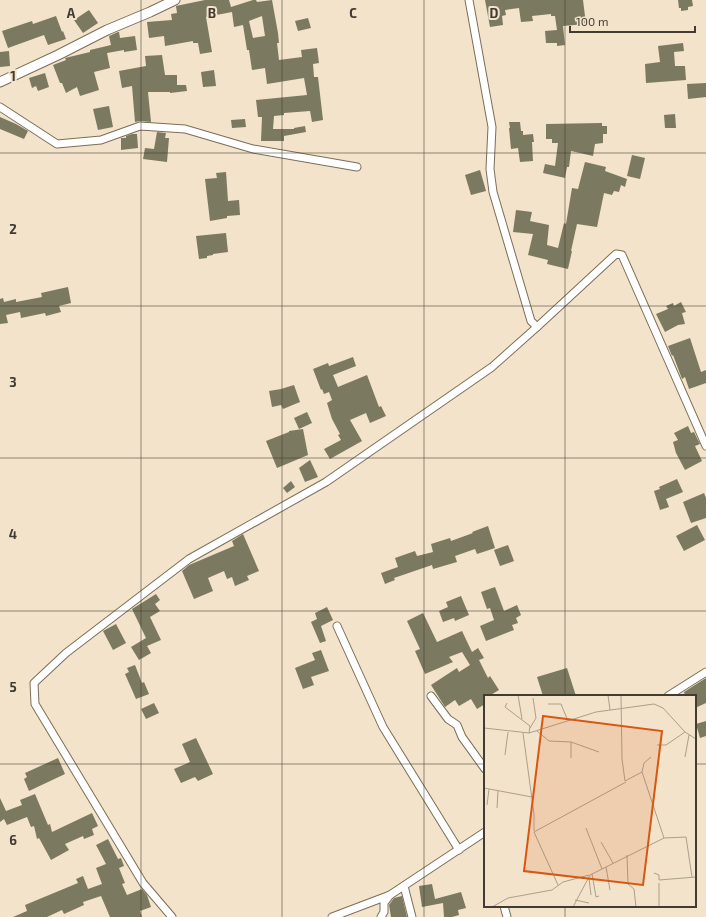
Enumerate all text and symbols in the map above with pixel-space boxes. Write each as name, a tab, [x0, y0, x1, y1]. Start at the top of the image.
text: A	[67, 5, 76, 21]
text: B	[208, 5, 216, 21]
text: C	[349, 5, 357, 21]
text: D	[490, 5, 499, 21]
scale bar	[570, 8, 695, 34]
text: 100 m	[576, 14, 608, 28]
text: 1	[10, 68, 16, 84]
text: 2	[9, 221, 17, 237]
text: 3	[9, 374, 17, 390]
text: 4	[9, 526, 17, 542]
text: 5	[9, 679, 17, 695]
inset map	[484, 695, 696, 907]
text: 6	[9, 832, 17, 848]

